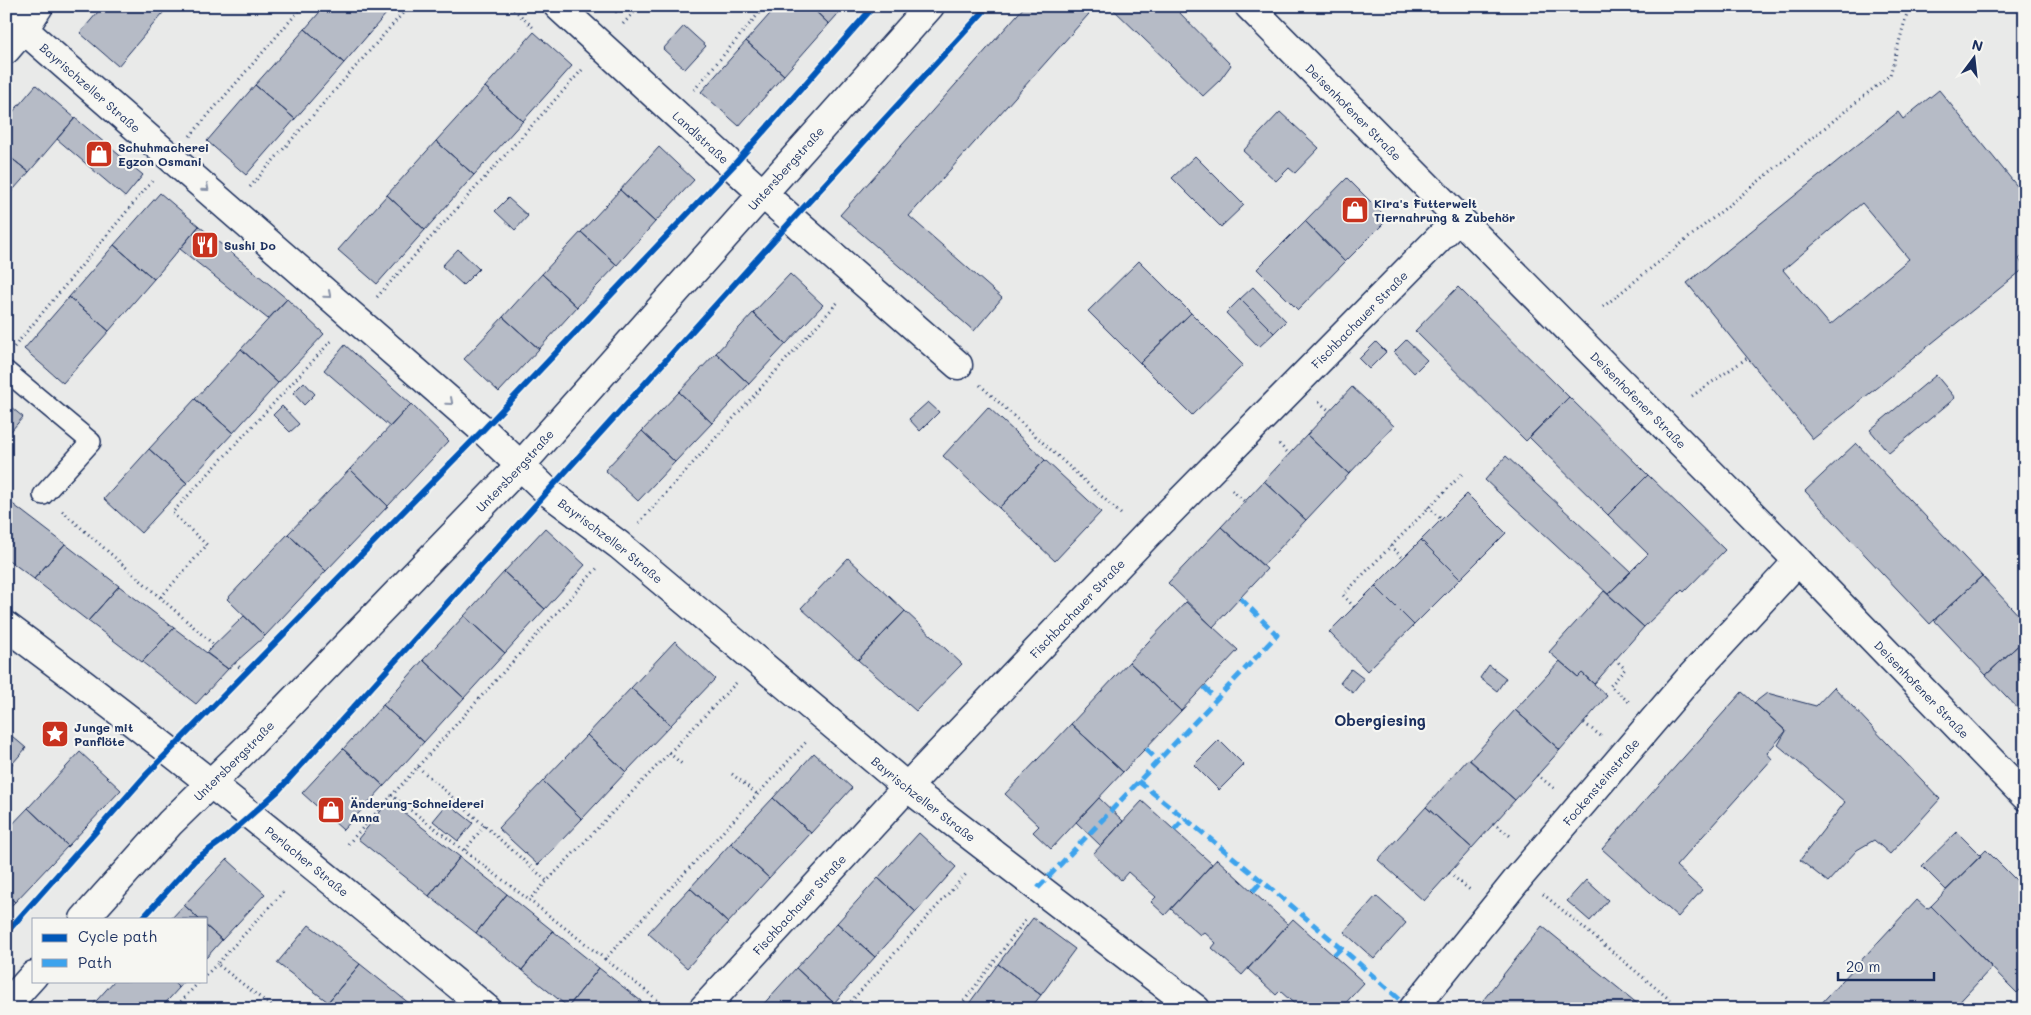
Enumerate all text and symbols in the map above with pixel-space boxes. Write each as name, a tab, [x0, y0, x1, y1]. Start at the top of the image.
north arrow	[1948, 32, 1998, 82]
text: N	[1970, 34, 1985, 56]
street label: Bayrischzeller Straße	[37, 39, 144, 136]
street label: Deisenhofener Straße	[1302, 60, 1405, 164]
street label: Landlstraße	[669, 107, 732, 167]
street label: Untersbergstraße	[744, 123, 827, 213]
shop icon: Schuhmacherei Egzon Osmani	[84, 139, 114, 169]
place label: Schuhmacherei Egzon Osmani	[118, 139, 209, 169]
one-way arrow	[200, 182, 209, 191]
shop icon: Kira's Futterwelt Tiernahrung & Zubehör	[1340, 195, 1370, 225]
place label: Kira's Futterwelt Tiernahrung & Zubehör	[1374, 195, 1515, 225]
restaurant icon: Sushi Do	[190, 230, 220, 260]
place label: Sushi Do	[224, 237, 276, 253]
street label: Fischbachauer Straße	[1308, 267, 1411, 372]
one-way arrow	[323, 289, 332, 298]
street label: Deisenhofener Straße	[1587, 348, 1690, 452]
one-way arrow	[445, 396, 454, 405]
street label: Untersbergstraße	[472, 426, 557, 515]
street label: Bayrischzeller Straße	[555, 495, 666, 587]
street label: Fischbachauer Straße	[1026, 555, 1128, 661]
street label: Deisenhofener Straße	[1871, 637, 1973, 742]
district label: Obergiesing	[1334, 710, 1426, 730]
street label: Untersbergstraße	[190, 717, 277, 804]
place icon: Junge mit Panflöte	[40, 719, 70, 749]
place label: Junge mit Panflöte	[74, 719, 133, 749]
street label: Fockensteinstraße	[1559, 735, 1643, 829]
street label: Bayrischzeller Straße	[868, 753, 979, 845]
shop icon: Änderung-Schneiderei Anna	[316, 795, 346, 825]
place label: Änderung-Schneiderei Anna	[350, 795, 484, 825]
street label: Perlacher Straße	[262, 822, 352, 900]
street label: Fischbachauer Straße	[749, 851, 849, 958]
legend	[32, 918, 208, 982]
text: Cycle path	[78, 926, 157, 946]
scale bar	[1838, 950, 1935, 982]
text: Path	[78, 952, 112, 972]
text: 20 m	[1846, 956, 1880, 976]

